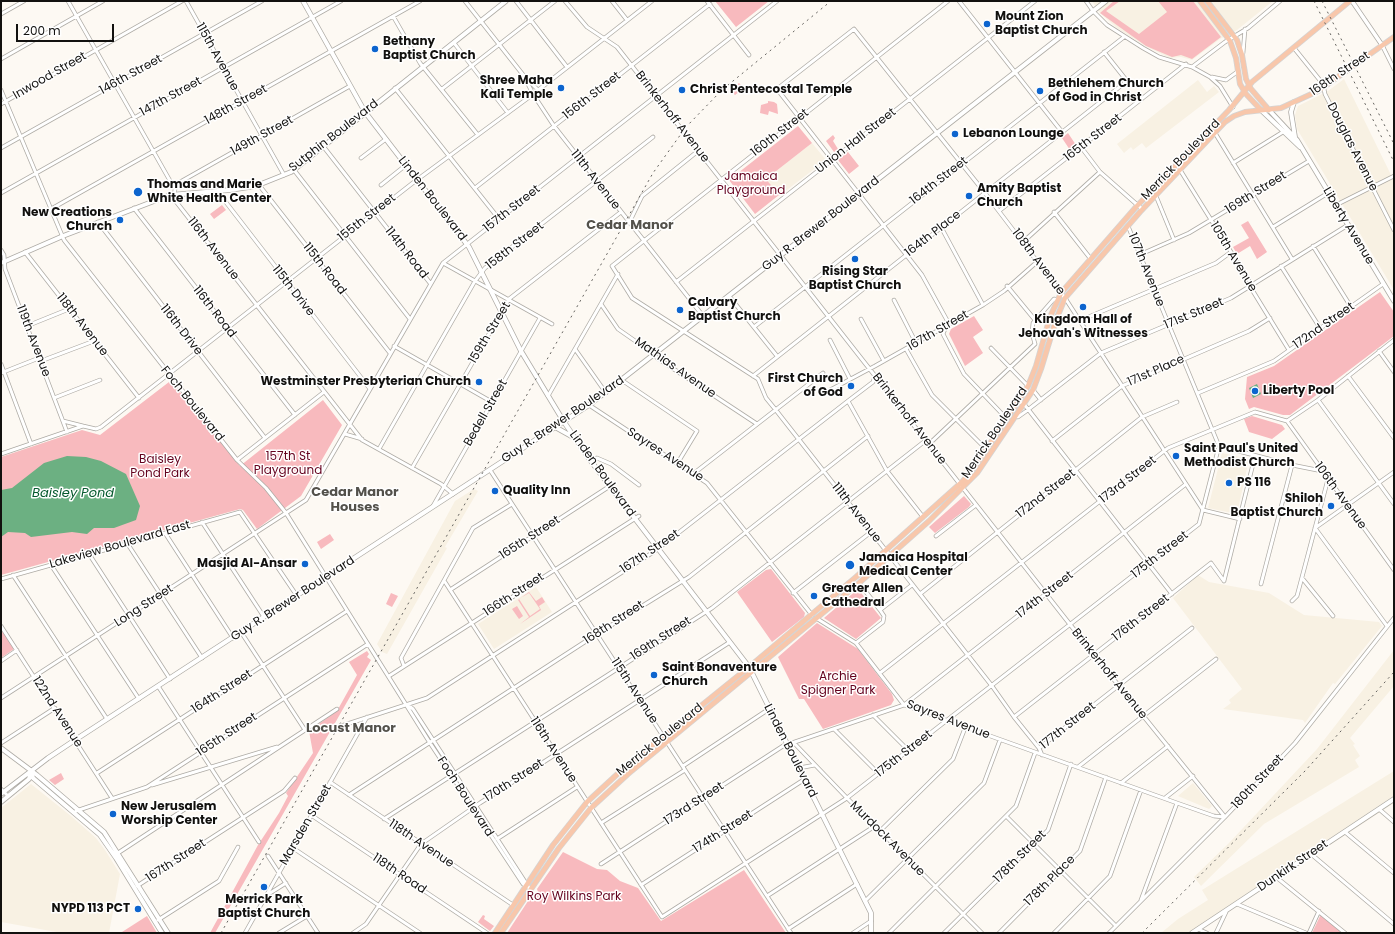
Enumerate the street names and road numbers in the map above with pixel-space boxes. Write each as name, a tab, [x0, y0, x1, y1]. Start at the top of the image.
street label: 115th Avenue	[192, 20, 242, 94]
street label: Inwood Street	[11, 49, 89, 103]
street label: 168th Street	[1307, 49, 1373, 99]
street label: 146th Street	[97, 52, 165, 98]
street label: Brinkerhoff Avenue	[632, 68, 712, 166]
street label: 156th Street	[560, 69, 624, 123]
street label: 147th Street	[138, 74, 204, 120]
street label: 148th Street	[202, 82, 270, 128]
street label: Sutphin Boulevard	[287, 97, 381, 175]
street label: Douglas Avenue	[1323, 100, 1381, 194]
street label: Union Hall Street	[813, 105, 899, 177]
street label: 160th Street	[748, 106, 812, 160]
street label: 165th Street	[1061, 111, 1125, 165]
street label: 149th Street	[228, 113, 296, 159]
street label: Merrick Boulevard	[1139, 117, 1223, 203]
street label: 111th Avenue	[567, 147, 623, 213]
street label: Linden Boulevard	[395, 154, 469, 244]
street label: 164th Street	[907, 154, 971, 208]
street label: 169th Street	[1223, 169, 1289, 217]
street label: Guy R. Brewer Boulevard	[760, 174, 882, 274]
street label: 157th Street	[481, 182, 543, 236]
street label: Liberty Avenue	[1319, 185, 1377, 267]
street label: 155th Street	[335, 191, 399, 245]
street label: 164th Place	[902, 208, 964, 260]
street label: 116th Avenue	[184, 215, 242, 283]
street label: 158th Street	[483, 219, 547, 273]
street label: 105th Avenue	[1206, 219, 1260, 295]
street label: 114th Road	[381, 224, 431, 282]
street label: 108th Avenue	[1008, 226, 1068, 298]
street label: 107th Avenue	[1125, 231, 1167, 309]
street label: 115th Road	[299, 240, 349, 298]
street label: 115th Drive	[269, 263, 317, 319]
street label: 116th Road	[189, 283, 239, 341]
street label: 118th Avenue	[53, 291, 111, 359]
street label: 171st Street	[1162, 295, 1226, 333]
street label: 159th Street	[466, 300, 514, 366]
street label: 172nd Street	[1291, 300, 1357, 352]
street label: 116th Drive	[157, 302, 205, 358]
street label: 119th Avenue	[13, 303, 53, 379]
street label: 167th Street	[905, 308, 971, 354]
street label: Mathias Avenue	[632, 335, 718, 401]
street label: 171st Place	[1125, 352, 1187, 390]
street label: Foch Boulevard	[157, 364, 227, 444]
street label: Brinkerhoff Avenue	[869, 370, 949, 468]
street label: Guy R. Brewer Boulevard	[499, 374, 627, 466]
street label: Bedell Street	[461, 377, 511, 449]
street label: Merrick Boulevard	[959, 385, 1031, 481]
street label: Sayres Avenue	[624, 425, 706, 485]
street label: Linden Boulevard	[566, 428, 638, 520]
street label: 173rd Street	[1097, 453, 1159, 507]
street label: 106th Avenue	[1311, 460, 1369, 532]
street label: 172nd Street	[1013, 466, 1079, 522]
street label: 111th Avenue	[828, 480, 884, 546]
street label: 165th Street	[497, 513, 563, 563]
street label: Lakeview Boulevard East	[48, 518, 192, 572]
street label: 167th Street	[618, 527, 682, 577]
street label: 175th Street	[1129, 528, 1191, 582]
street label: Guy R. Brewer Boulevard	[228, 554, 358, 644]
street label: 174th Street	[1014, 568, 1076, 622]
street label: 166th Street	[481, 570, 547, 620]
street label: Long Street	[112, 582, 176, 630]
street label: 176th Street	[1110, 591, 1172, 645]
street label: 168th Street	[581, 598, 647, 648]
street label: 169th Street	[628, 614, 694, 664]
street label: Brinkerhoff Avenue	[1068, 626, 1150, 722]
street label: 115th Avenue	[607, 655, 661, 727]
street label: 164th Street	[189, 667, 255, 717]
street label: 122nd Avenue	[29, 674, 85, 750]
street label: Sayres Avenue	[904, 697, 992, 743]
street label: 177th Street	[1037, 699, 1099, 753]
street label: Merrick Boulevard	[614, 701, 706, 779]
street label: Linden Boulevard	[760, 702, 820, 800]
street label: 165th Street	[194, 710, 260, 760]
street label: 116th Avenue	[526, 714, 580, 786]
street label: 175th Street	[873, 727, 935, 781]
street label: 180th Street	[1229, 752, 1287, 812]
street label: Foch Boulevard	[434, 754, 496, 840]
street label: 170th Street	[481, 756, 547, 806]
street label: 173rd Street	[661, 779, 727, 829]
street label: Marsden Street	[277, 782, 335, 868]
street label: Murdock Avenue	[847, 799, 927, 879]
street label: 174th Street	[690, 807, 756, 857]
street label: 118th Avenue	[386, 817, 456, 871]
street label: 178th Street	[991, 828, 1049, 886]
street label: 167th Street	[143, 836, 209, 886]
street label: Dunkirk Street	[1255, 837, 1331, 895]
street label: 118th Road	[369, 851, 429, 897]
street label: 178th Place	[1022, 853, 1078, 909]

